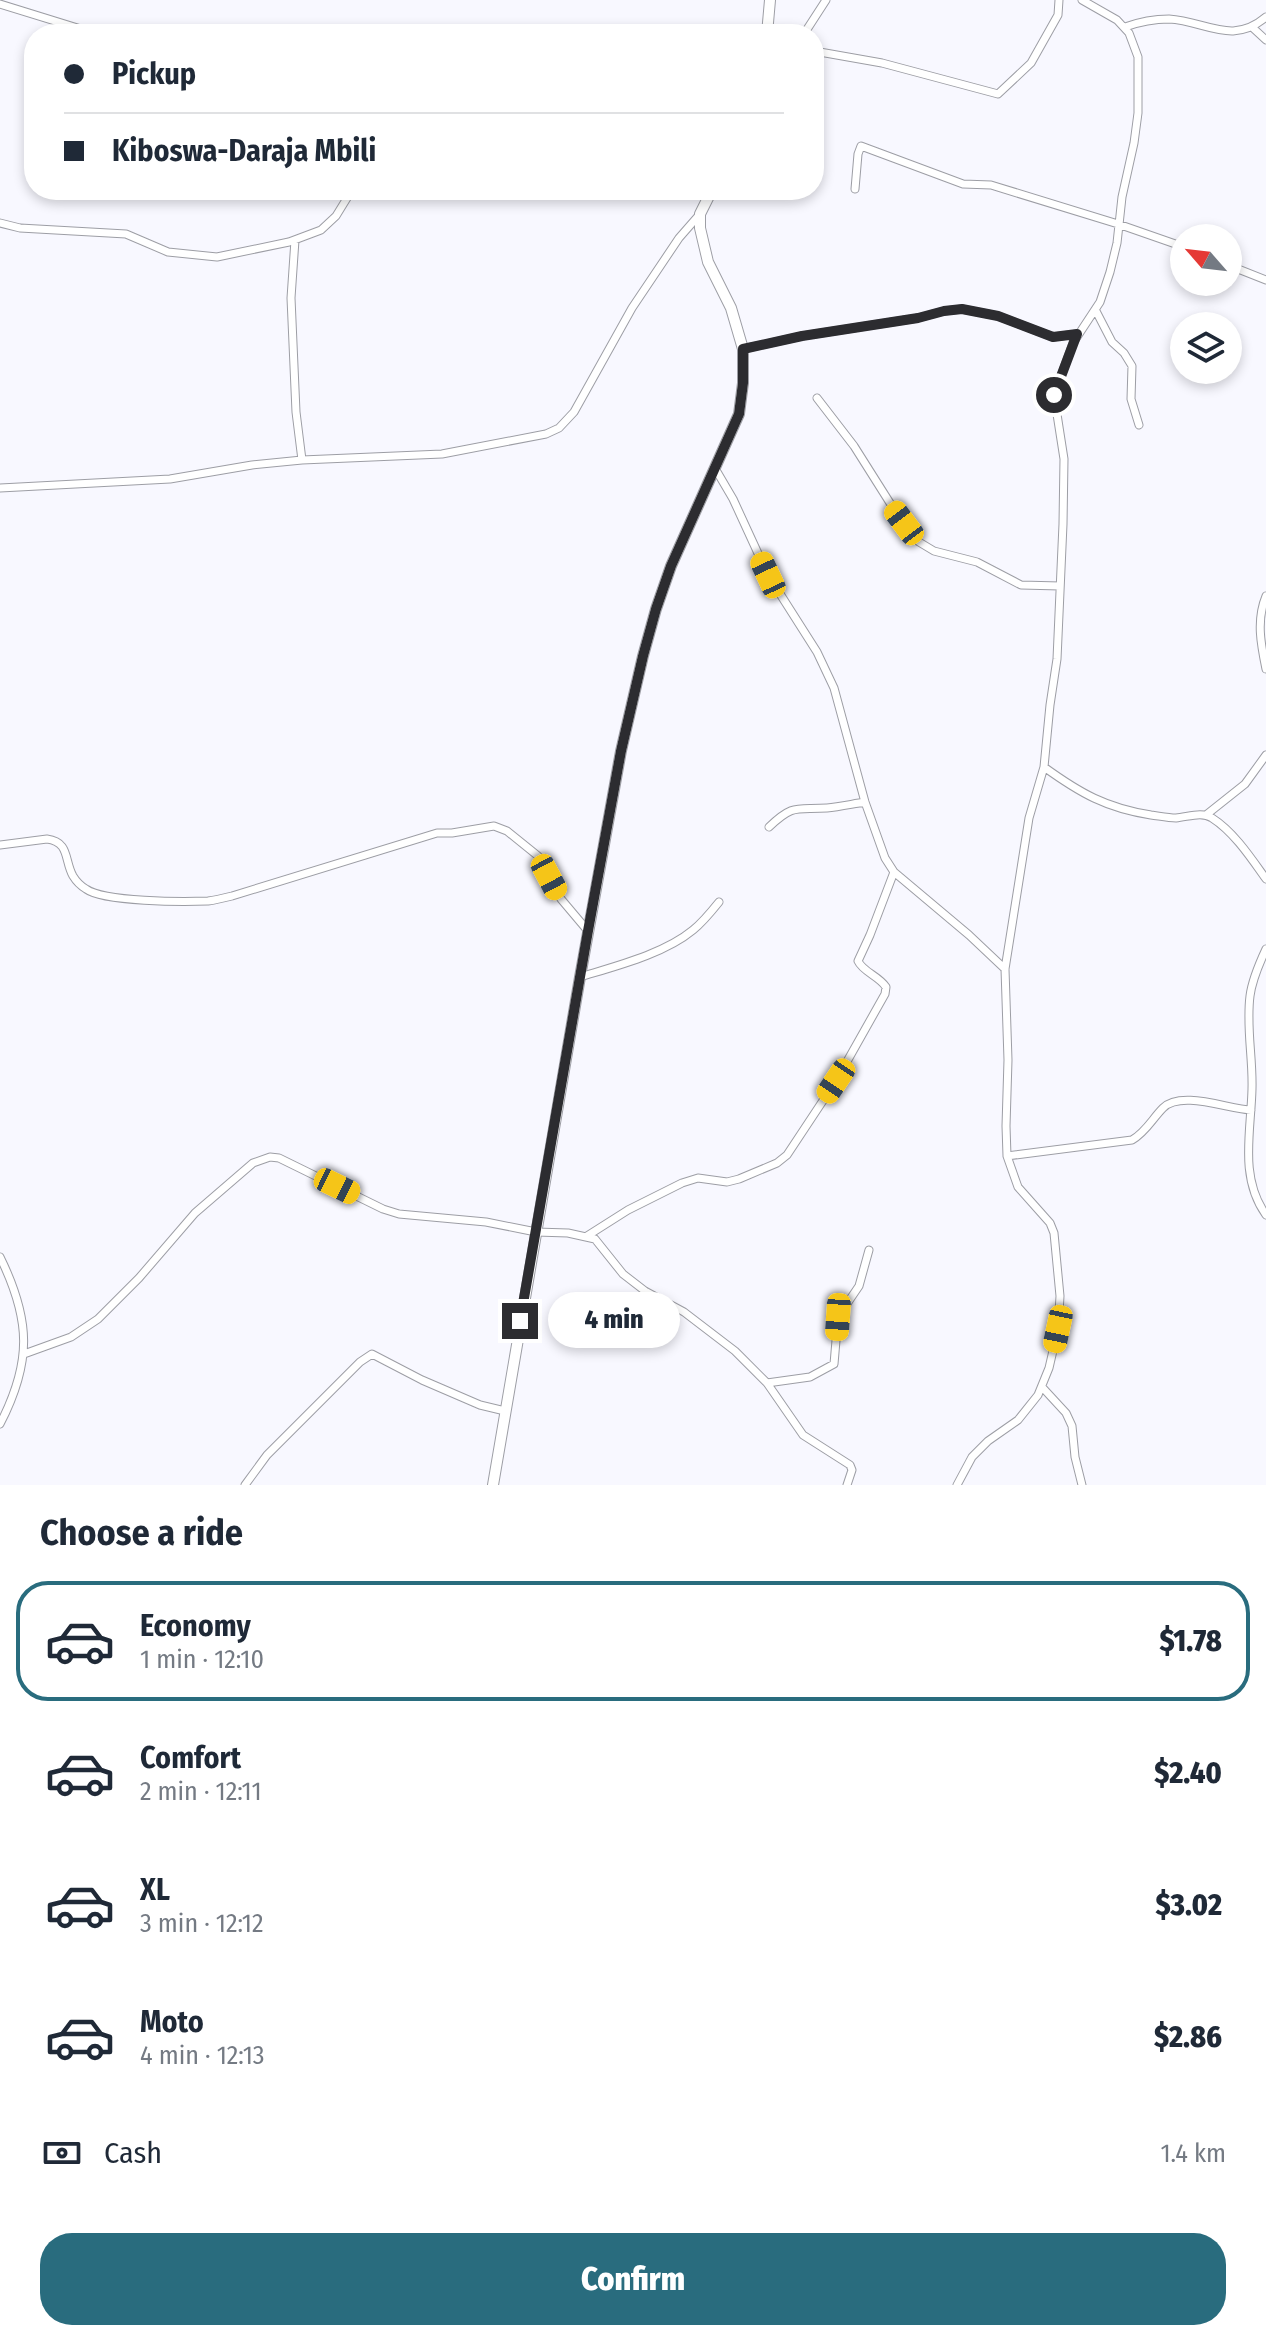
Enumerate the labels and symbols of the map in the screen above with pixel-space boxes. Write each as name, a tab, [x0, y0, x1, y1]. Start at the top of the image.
north arrow	[1170, 224, 1242, 296]
route start	[1036, 377, 1072, 413]
car	[880, 497, 928, 549]
car	[747, 548, 789, 602]
car	[527, 850, 571, 904]
car	[813, 1054, 859, 1108]
car	[310, 1165, 364, 1207]
car	[824, 1292, 852, 1342]
callout: 4 min	[548, 1293, 680, 1349]
route end	[502, 1303, 538, 1339]
car	[1041, 1303, 1075, 1355]

